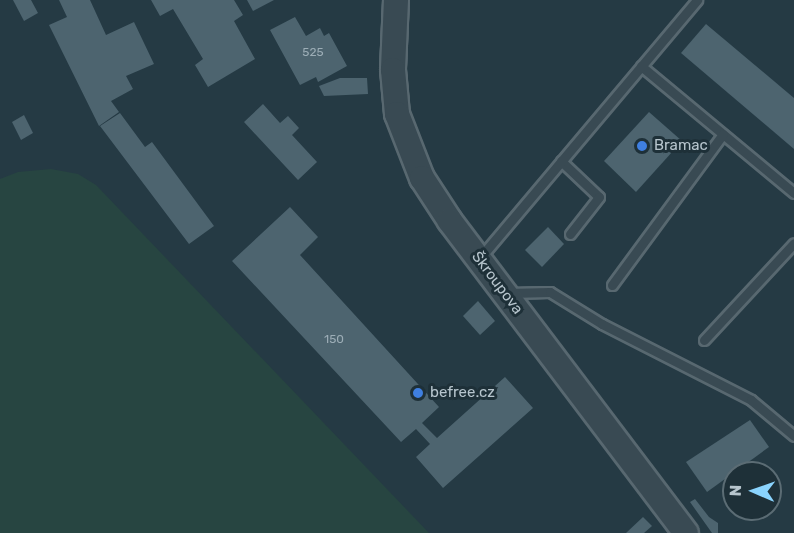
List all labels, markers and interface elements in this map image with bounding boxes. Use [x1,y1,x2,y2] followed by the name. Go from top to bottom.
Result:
[302,46,324,60] house number: 525
[654,137,708,155] place label: Bramac
[635,139,649,153] marker: Bramac
[468,248,526,318] street label: Škroupova
[324,333,344,347] house number: 150
[430,384,495,402] place label: befree.cz
[411,386,425,400] marker: befree.cz
[722,461,782,521] north arrow
[726,484,745,497] text: N

